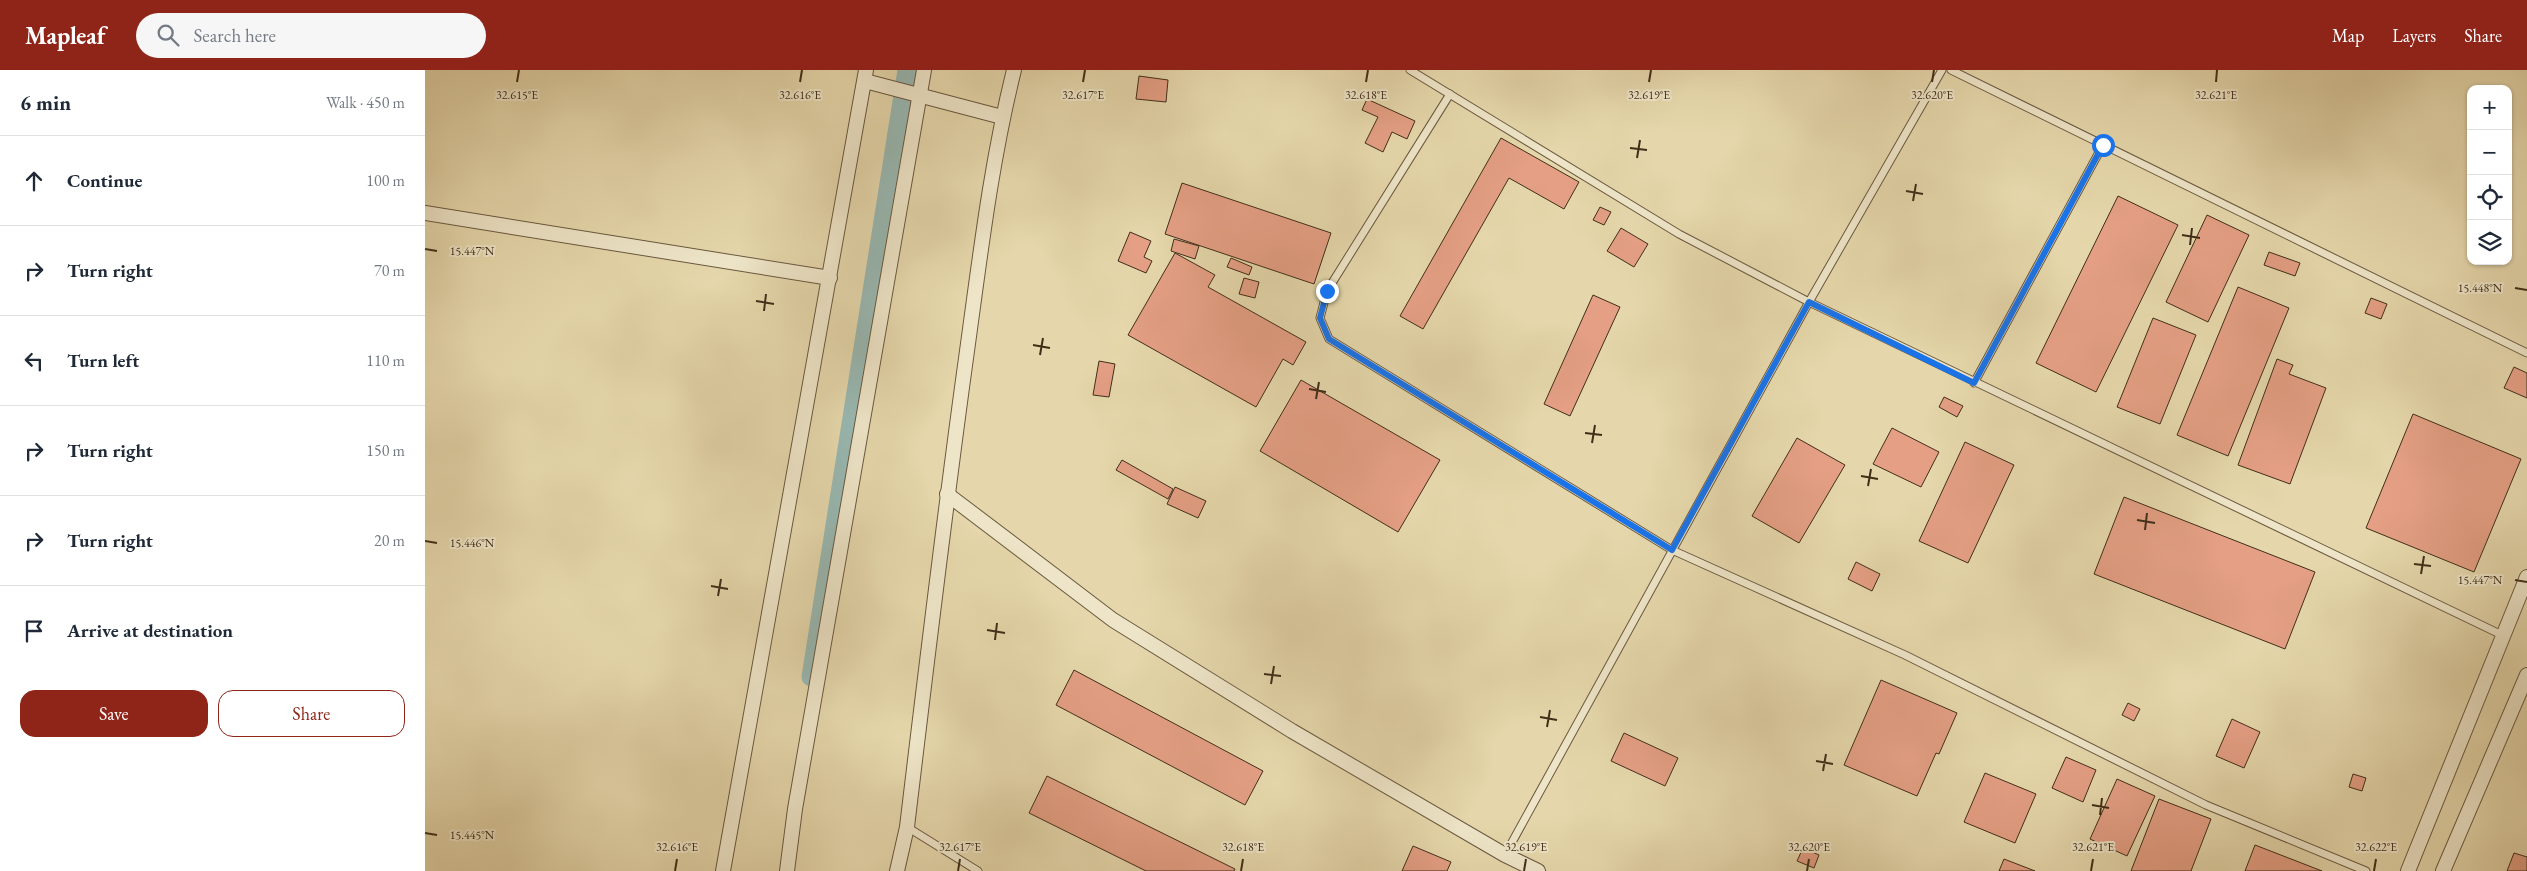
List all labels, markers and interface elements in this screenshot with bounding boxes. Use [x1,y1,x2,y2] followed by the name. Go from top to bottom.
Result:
[136,13,486,58] search box
[25,20,106,51] text: Mapleaf
[154,21,182,49] icon: search
[194,23,276,48] text: Search here
[2332,24,2364,47] text: Map
[2392,24,2436,47] text: Layers
[2464,24,2502,47] text: Share
[2467,85,2512,265] map controls
[2467,85,2512,130] button: +
[496,87,538,103] text: 32.615°E
[779,87,821,103] text: 32.616°E
[1062,87,1104,103] text: 32.617°E
[1345,87,1387,103] text: 32.618°E
[1628,87,1670,103] text: 32.619°E
[1911,87,1953,103] text: 32.620°E
[2195,87,2237,103] text: 32.621°E
[20,89,71,116] text: 6 min
[326,92,405,113] text: Walk · 450 m
[2467,130,2512,175] button: −
[2092,134,2115,157] route start
[20,167,48,195] icon: ahead
[67,168,142,193] text: Continue
[366,170,405,191] text: 100 m
[2467,175,2512,220] button: locate
[2467,220,2512,265] button: layers
[450,243,495,259] text: 15.447°N
[20,257,48,285] icon: right
[67,258,153,283] text: Turn right
[374,260,405,281] text: 70 m
[1316,280,1339,303] route end
[2458,280,2503,296] text: 15.448°N
[20,347,48,375] icon: left
[67,348,139,373] text: Turn left
[366,350,405,371] text: 110 m
[20,437,48,465] icon: right
[67,438,153,463] text: Turn right
[366,440,405,461] text: 150 m
[20,527,48,555] icon: right
[67,528,153,553] text: Turn right
[374,530,405,551] text: 20 m
[450,535,495,551] text: 15.446°N
[2458,572,2503,588] text: 15.447°N
[20,617,48,645] icon: arrive
[67,618,233,643] text: Arrive at destination
[20,690,208,737] button: Save
[218,690,405,737] button: Share
[450,827,495,843] text: 15.445°N
[656,839,698,855] text: 32.616°E
[939,839,981,855] text: 32.617°E
[1222,839,1264,855] text: 32.618°E
[1505,839,1547,855] text: 32.619°E
[1788,839,1830,855] text: 32.620°E
[2072,839,2114,855] text: 32.621°E
[2355,839,2397,855] text: 32.622°E

